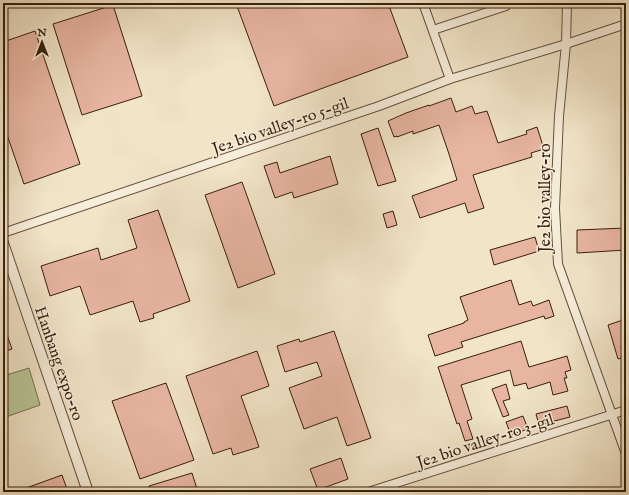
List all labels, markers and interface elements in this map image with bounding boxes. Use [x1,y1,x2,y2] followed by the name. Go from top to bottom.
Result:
[22,22,62,62] north arrow
[36,26,47,40] text: N
[208,94,352,160] street label: Je2 bio valley-ro 5-gil
[536,143,556,255] street label: Je2 bio valley-ro
[29,304,87,424] street label: Hanbang expo-ro
[412,410,557,474] street label: Je2 bio valley-ro 3-gil

